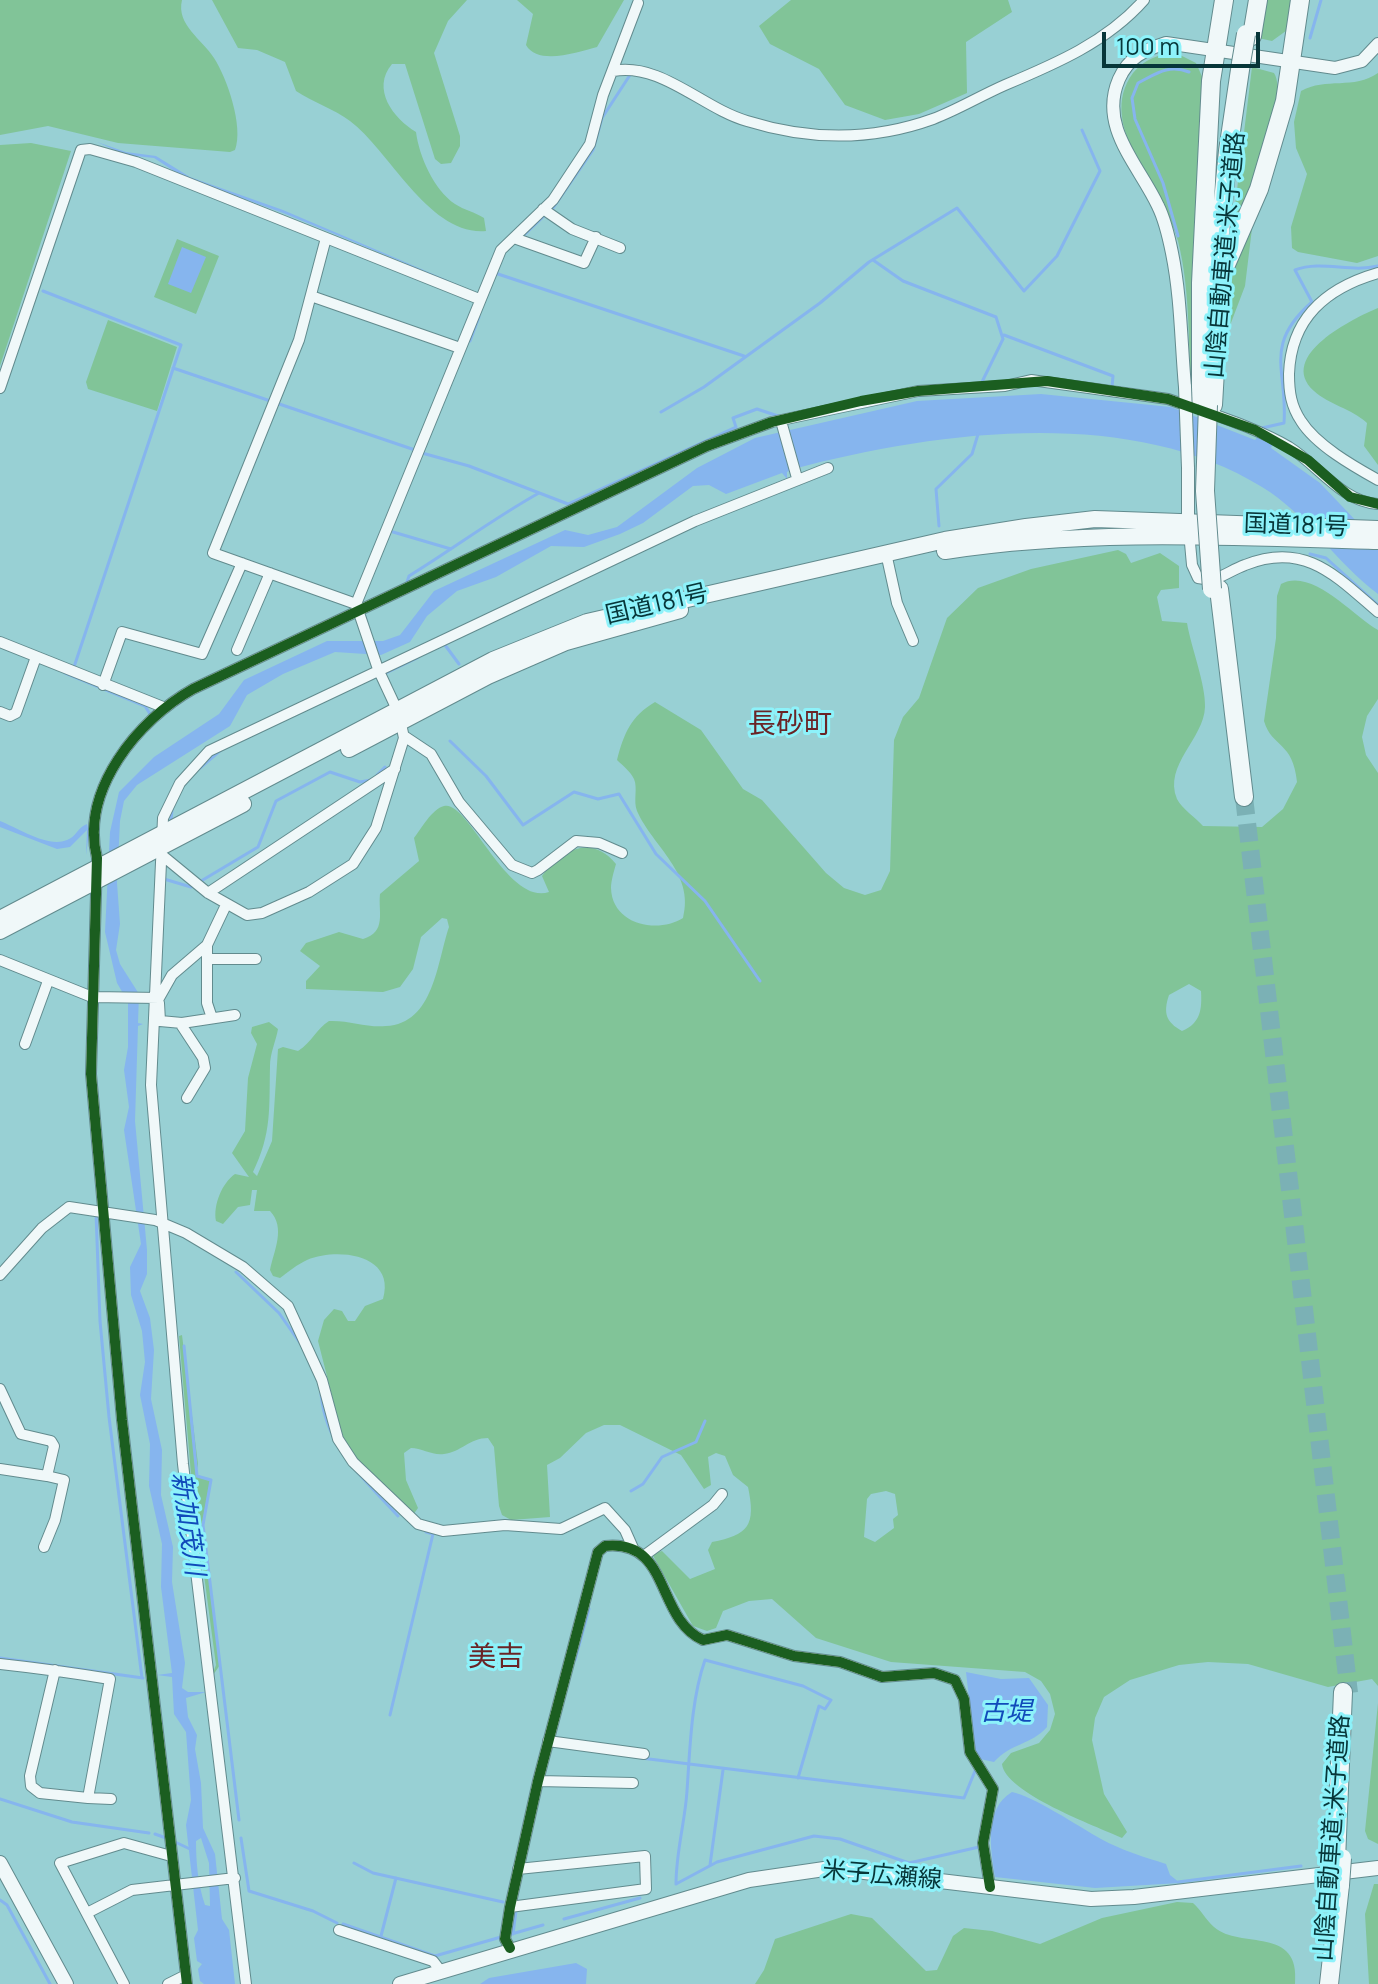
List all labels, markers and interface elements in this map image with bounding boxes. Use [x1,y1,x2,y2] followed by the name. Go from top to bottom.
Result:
[1106,16,1264,66] scale bar
[1116,29,1180,62] text: 100 m
[1201,131,1251,379] street label: 山陰自動車道;米子道路
[1243,510,1349,542] street label: 国道181号
[603,579,711,631] street label: 国道181号
[748,708,832,742] district label: 長砂町
[164,1470,210,1578] water label: 新加茂川
[468,1641,524,1675] district label: 美吉
[980,1697,1032,1729] water label: 古堤
[1310,1714,1356,1962] street label: 山陰自動車道;米子道路
[821,1856,943,1896] street label: 米子広瀬線

